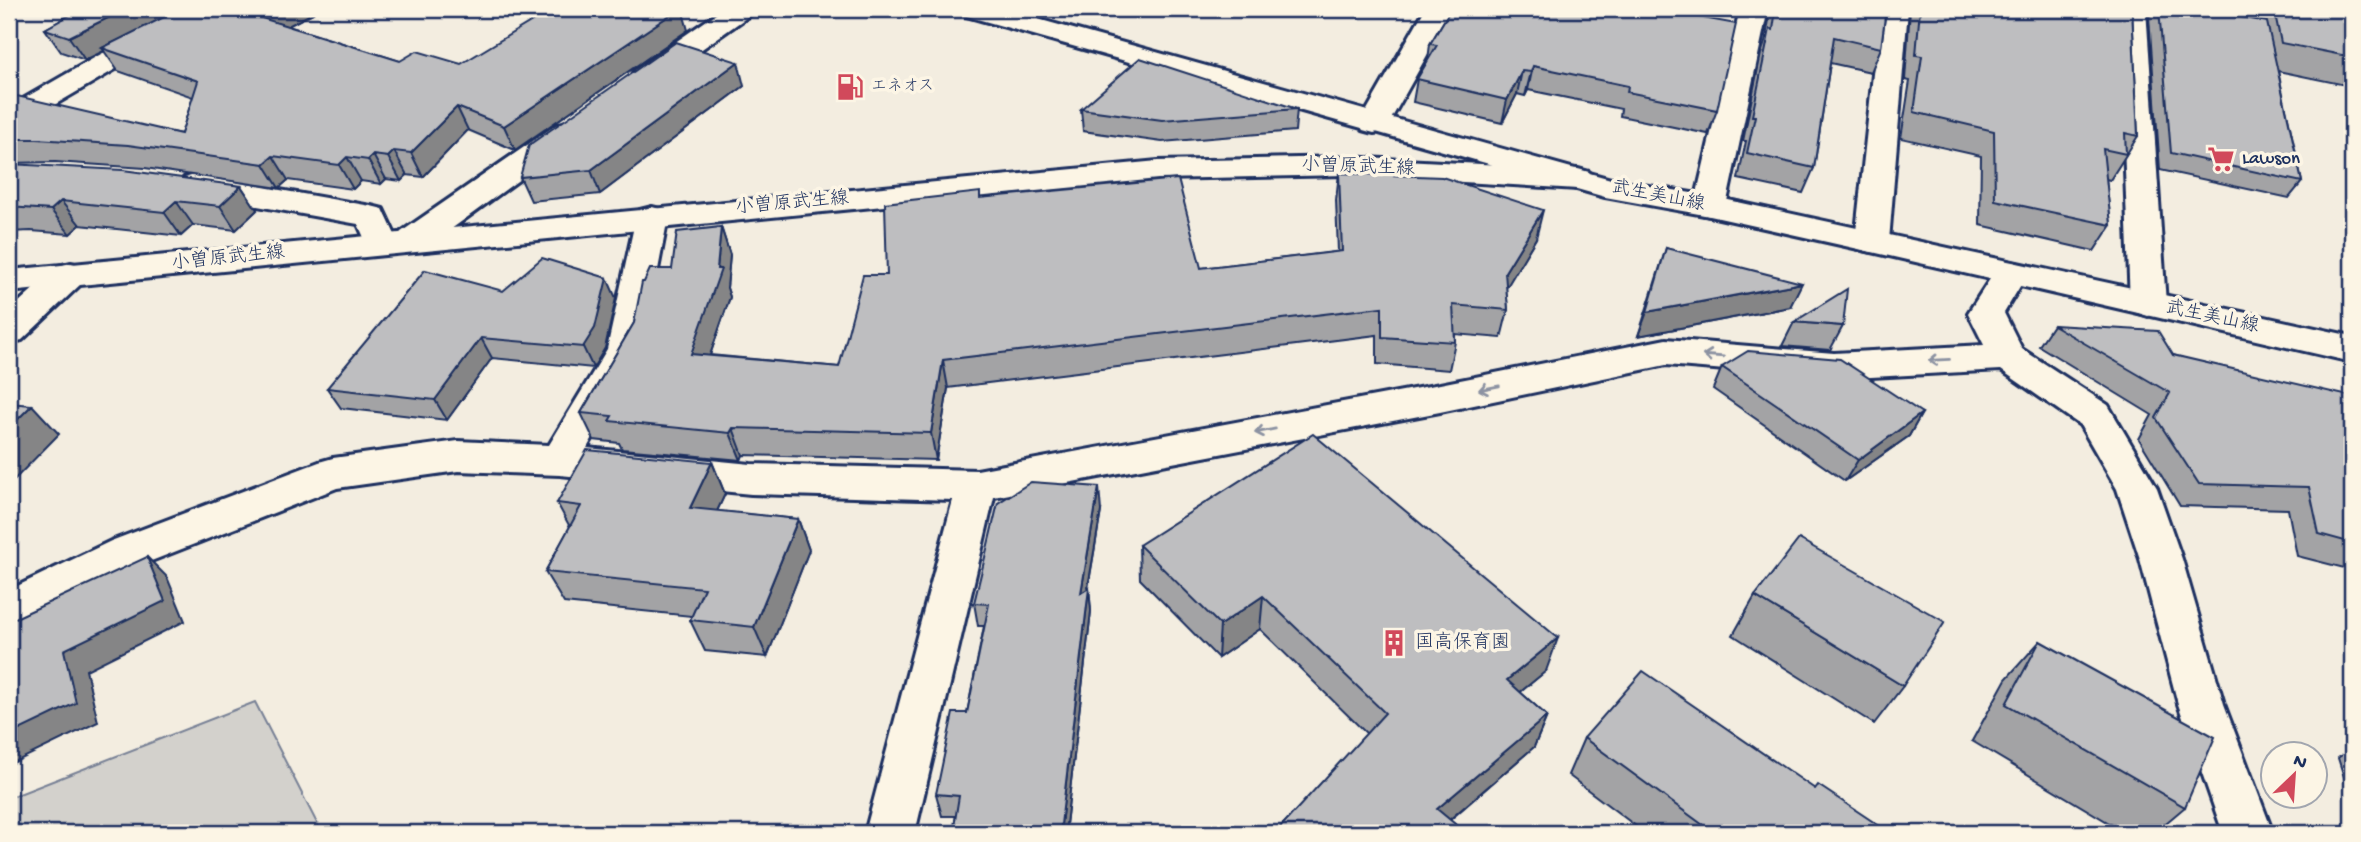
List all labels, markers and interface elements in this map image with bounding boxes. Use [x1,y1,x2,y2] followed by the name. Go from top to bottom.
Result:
[835,72,865,102] fuel station icon: エネオス
[871,78,934,97] place label: エネオス
[2206,144,2236,174] supermarket icon: Lawson
[2242,148,2300,171] place label: Lawson
[1301,154,1415,181] street label: 小曽原武生線
[1609,176,1707,217] street label: 武生美山線
[734,187,850,220] street label: 小曽原武生線
[170,241,286,276] street label: 小曽原武生線
[2163,296,2261,339] street label: 武生美山線
[1702,349,1724,362] one-way arrow
[1928,354,1951,367] one-way arrow
[1478,381,1501,395] one-way arrow
[1255,425,1277,439] one-way arrow
[1379,628,1409,658] building icon: 国高保育園
[1415,631,1510,655] place label: 国高保育園
[2260,740,2330,810] north arrow
[2289,750,2310,776] text: N

